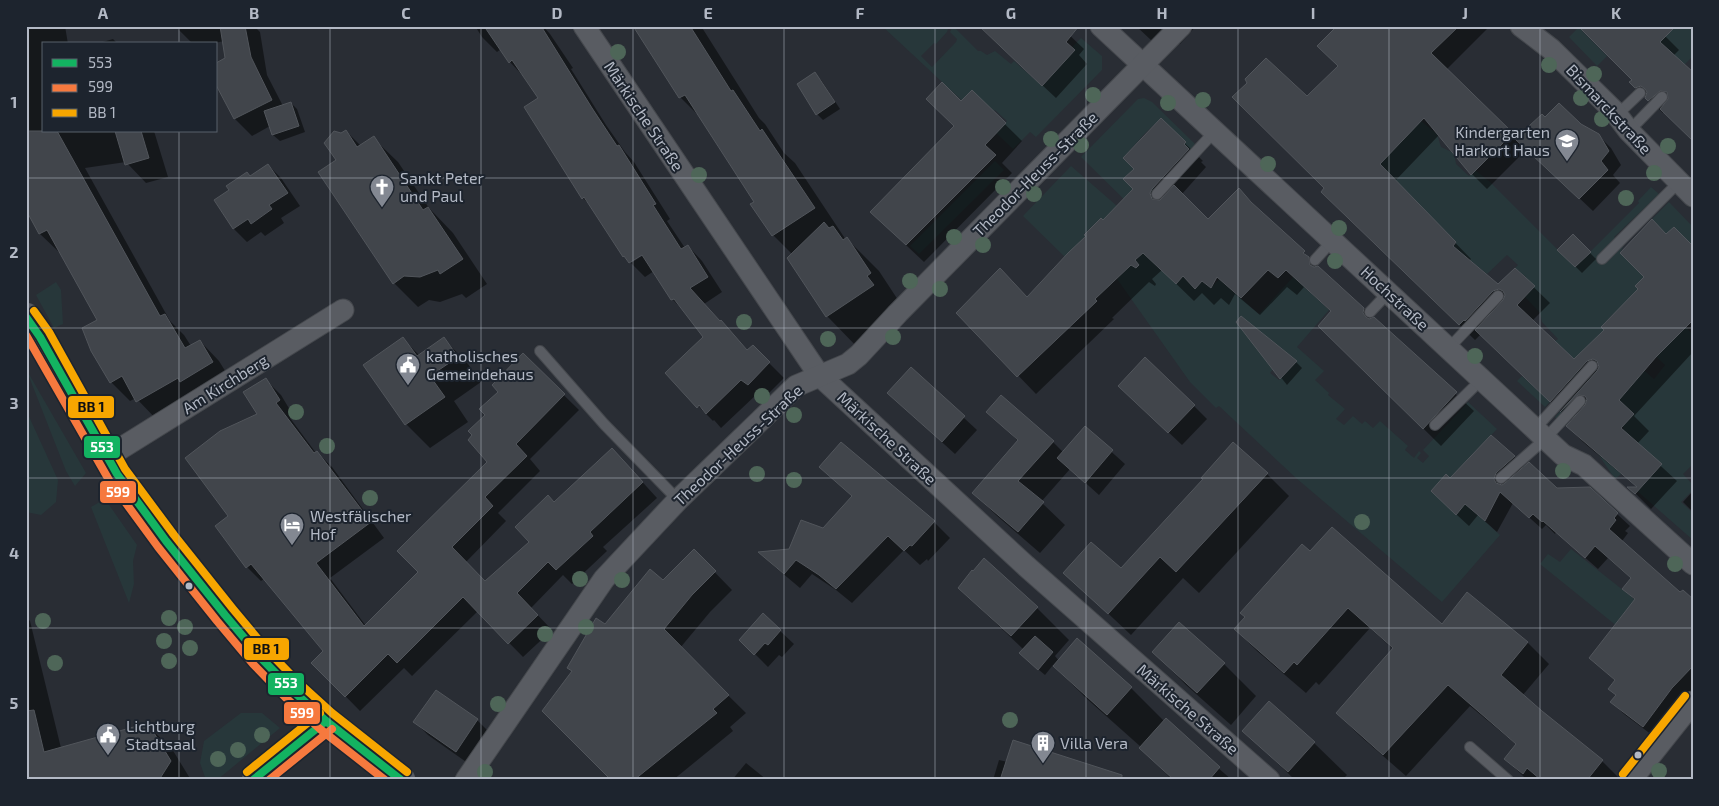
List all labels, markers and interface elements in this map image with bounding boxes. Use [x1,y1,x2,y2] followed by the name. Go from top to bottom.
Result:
[98,3,109,22] text: A
[249,3,259,22] text: B
[401,3,411,22] text: C
[552,3,563,22] text: D
[703,3,713,22] text: E
[856,3,865,22] text: F
[1006,3,1016,22] text: G
[1156,3,1168,22] text: H
[1311,3,1315,22] text: I
[1462,3,1468,22] text: J
[1611,3,1622,22] text: K
[42,42,218,132] legend
[88,53,112,71] text: 553
[601,57,688,174] street label: Märkische Straße
[1563,60,1656,157] street label: Bismarckstraße
[88,77,113,95] text: 599
[11,92,17,111] text: 1
[88,103,116,121] text: BB 1
[968,107,1101,240] street label: Theodor-Heuss-Straße
[1454,122,1550,159] place label: Kindergarten Harkort Haus
[1554,128,1580,162] school or university icon: Kindergarten Harkort Haus
[400,168,484,205] place label: Sankt Peter und Paul
[369,174,395,208] church icon: Sankt Peter und Paul
[9,242,19,261] text: 2
[1358,261,1433,334] street label: Hochstraße
[426,346,534,383] place label: katholisches Gemeindehaus
[178,350,271,417] street label: Am Kirchberg
[395,352,421,386] public building icon: katholisches Gemeindehaus
[670,380,806,509] street label: Theodor-Heuss-Straße
[834,387,941,488] street label: Märkische Straße
[9,393,19,412] text: 3
[67,395,115,419] line badge: BB 1
[78,398,105,415] text: BB 1
[83,435,121,459] line badge: 553
[90,438,114,455] text: 553
[99,480,137,504] line badge: 599
[106,483,130,500] text: 599
[310,506,412,543] place label: Westfälischer Hof
[279,512,305,546] hotel icon: Westfälischer Hof
[9,543,19,562] text: 4
[184,581,194,591] unlabelled marker
[243,637,290,661] line badge: BB 1
[253,640,280,657] text: BB 1
[1134,659,1243,758] street label: Märkische Straße
[267,672,305,696] line badge: 553
[274,674,298,691] text: 553
[10,693,19,712] text: 5
[283,701,321,725] line badge: 599
[290,704,314,721] text: 599
[126,716,196,753] place label: Lichtburg Stadtsaal
[95,722,121,756] public building icon: Lichtburg Stadtsaal
[1030,730,1056,764] building icon: Villa Vera
[1060,733,1128,752] place label: Villa Vera
[1633,750,1643,760] unlabelled marker

